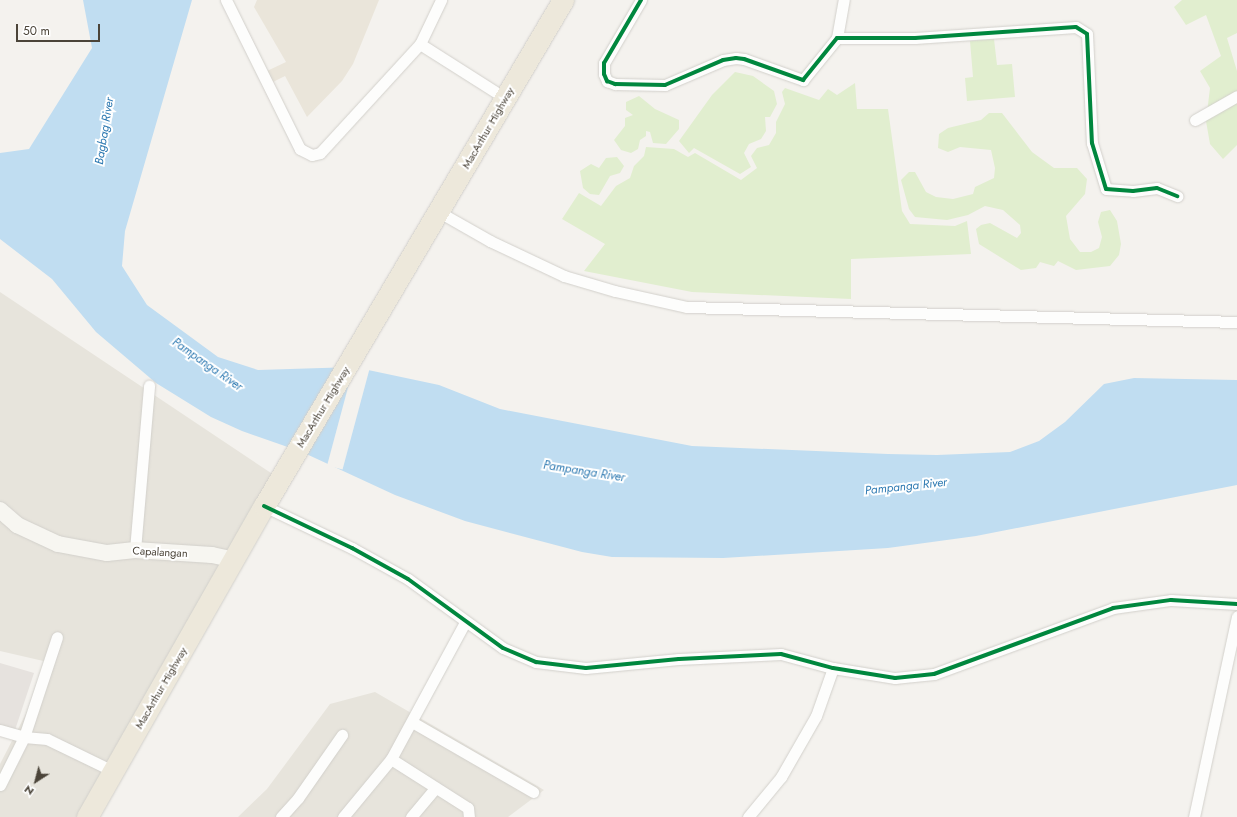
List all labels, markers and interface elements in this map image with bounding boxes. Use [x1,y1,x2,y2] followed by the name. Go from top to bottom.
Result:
[18,16,102,42] scale bar
[23,22,50,40] text: 50 m
[459,85,517,171] street label: MacArthur Highway
[93,96,117,166] water label: Bagbag River
[169,335,245,395] water label: Pampanga River
[294,364,352,450] street label: MacArthur Highway
[542,458,626,486] water label: Pampanga River
[864,476,948,498] water label: Pampanga River
[132,544,188,560] street label: Capalangan
[132,645,190,731] street label: MacArthur Highway
[16,761,56,801] north arrow
[21,782,37,800] text: N

